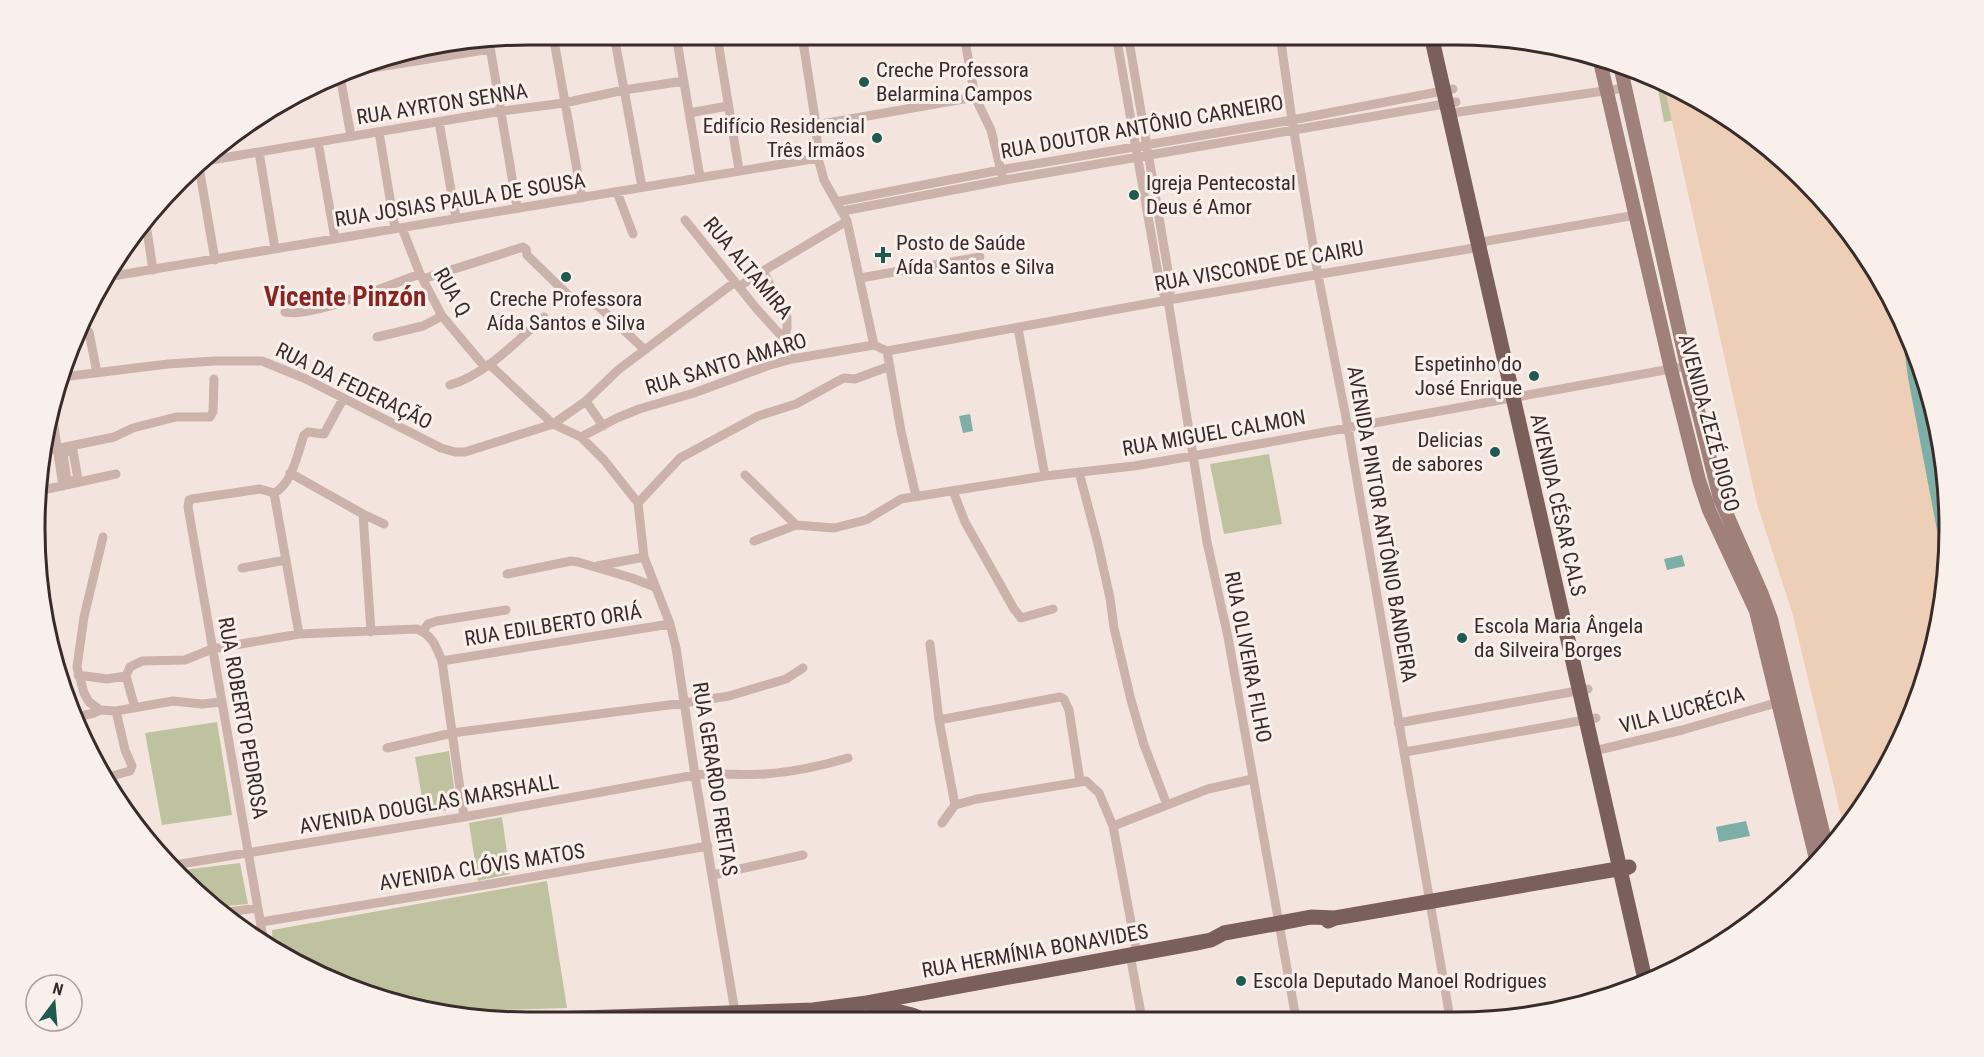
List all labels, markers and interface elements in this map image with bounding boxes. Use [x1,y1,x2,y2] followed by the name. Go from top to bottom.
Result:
[876,58,1033,106] place label: Creche Professora Belarmina Campos
[857,75,871,89] marker: Creche Professora Belarmina Campos
[355,79,529,129] street label: RUA AYRTON SENNA
[999,90,1285,164] street label: RUA DOUTOR ANTÔNIO CARNEIRO
[703,114,865,162] place label: Edifício Residencial Três Irmãos
[870,131,884,145] marker: Edifício Residencial Três Irmãos
[333,168,587,232] street label: RUA JOSIAS PAULA DE SOUSA
[1146,171,1296,219] place label: Igreja Pentecostal Deus é Amor
[1127,188,1141,202] marker: Igreja Pentecostal Deus é Amor
[698,212,798,324] street label: RUA ALTAMIRA
[896,231,1055,279] place label: Posto de Saúde Aída Santos e Silva
[1153,236,1365,296] street label: RUA VISCONDE DE CAIRU
[874,246,892,264] marker: Posto de Saúde Aída Santos e Silva
[429,263,475,321] street label: RUA Q
[559,270,573,284] marker: Creche Professora Aída Santos e Silva
[264,281,426,313] district label: Vicente Pinzón
[487,287,645,335] place label: Creche Professora Aída Santos e Silva
[642,328,810,400] street label: RUA SANTO AMARO
[1674,332,1744,514] street label: AVENIDA ZEZÉ DIOGO
[272,338,436,434] street label: RUA DA FEDERAÇÃO
[1414,352,1522,400] place label: Espetinho do José Enrique
[1342,364,1422,684] street label: AVENIDA PINTOR ANTÔNIO BANDEIRA
[1527,369,1541,383] marker: Espetinho do José Enrique
[1120,405,1308,461] street label: RUA MIGUEL CALMON
[1525,411,1591,599] street label: AVENIDA CÉSAR CALS
[1392,428,1483,476] place label: Delicias de sabores
[1488,445,1502,459] marker: Delicias de sabores
[1220,569,1276,745] street label: RUA OLIVEIRA FILHO
[463,599,643,651] street label: RUA EDILBERTO ORIÁ
[1474,614,1643,662] place label: Escola Maria Ângela da Silveira Borges
[213,615,273,821] street label: RUA ROBERTO PEDROSA
[1455,631,1469,645] marker: Escola Maria Ângela da Silveira Borges
[688,680,742,878] street label: RUA GERARDO FREITAS
[1617,682,1747,738] street label: VILA LUCRÉCIA
[298,769,560,839] street label: AVENIDA DOUGLAS MARSHALL
[378,839,587,895] street label: AVENIDA CLÓVIS MATOS
[920,919,1150,983] street label: RUA HERMÍNIA BONAVIDES
[1253,969,1547,993] place label: Escola Deputado Manoel Rodrigues
[24,973,84,1033] north arrow
[1234,974,1248,988] marker: Escola Deputado Manoel Rodrigues
[51,979,65,1000] text: N

